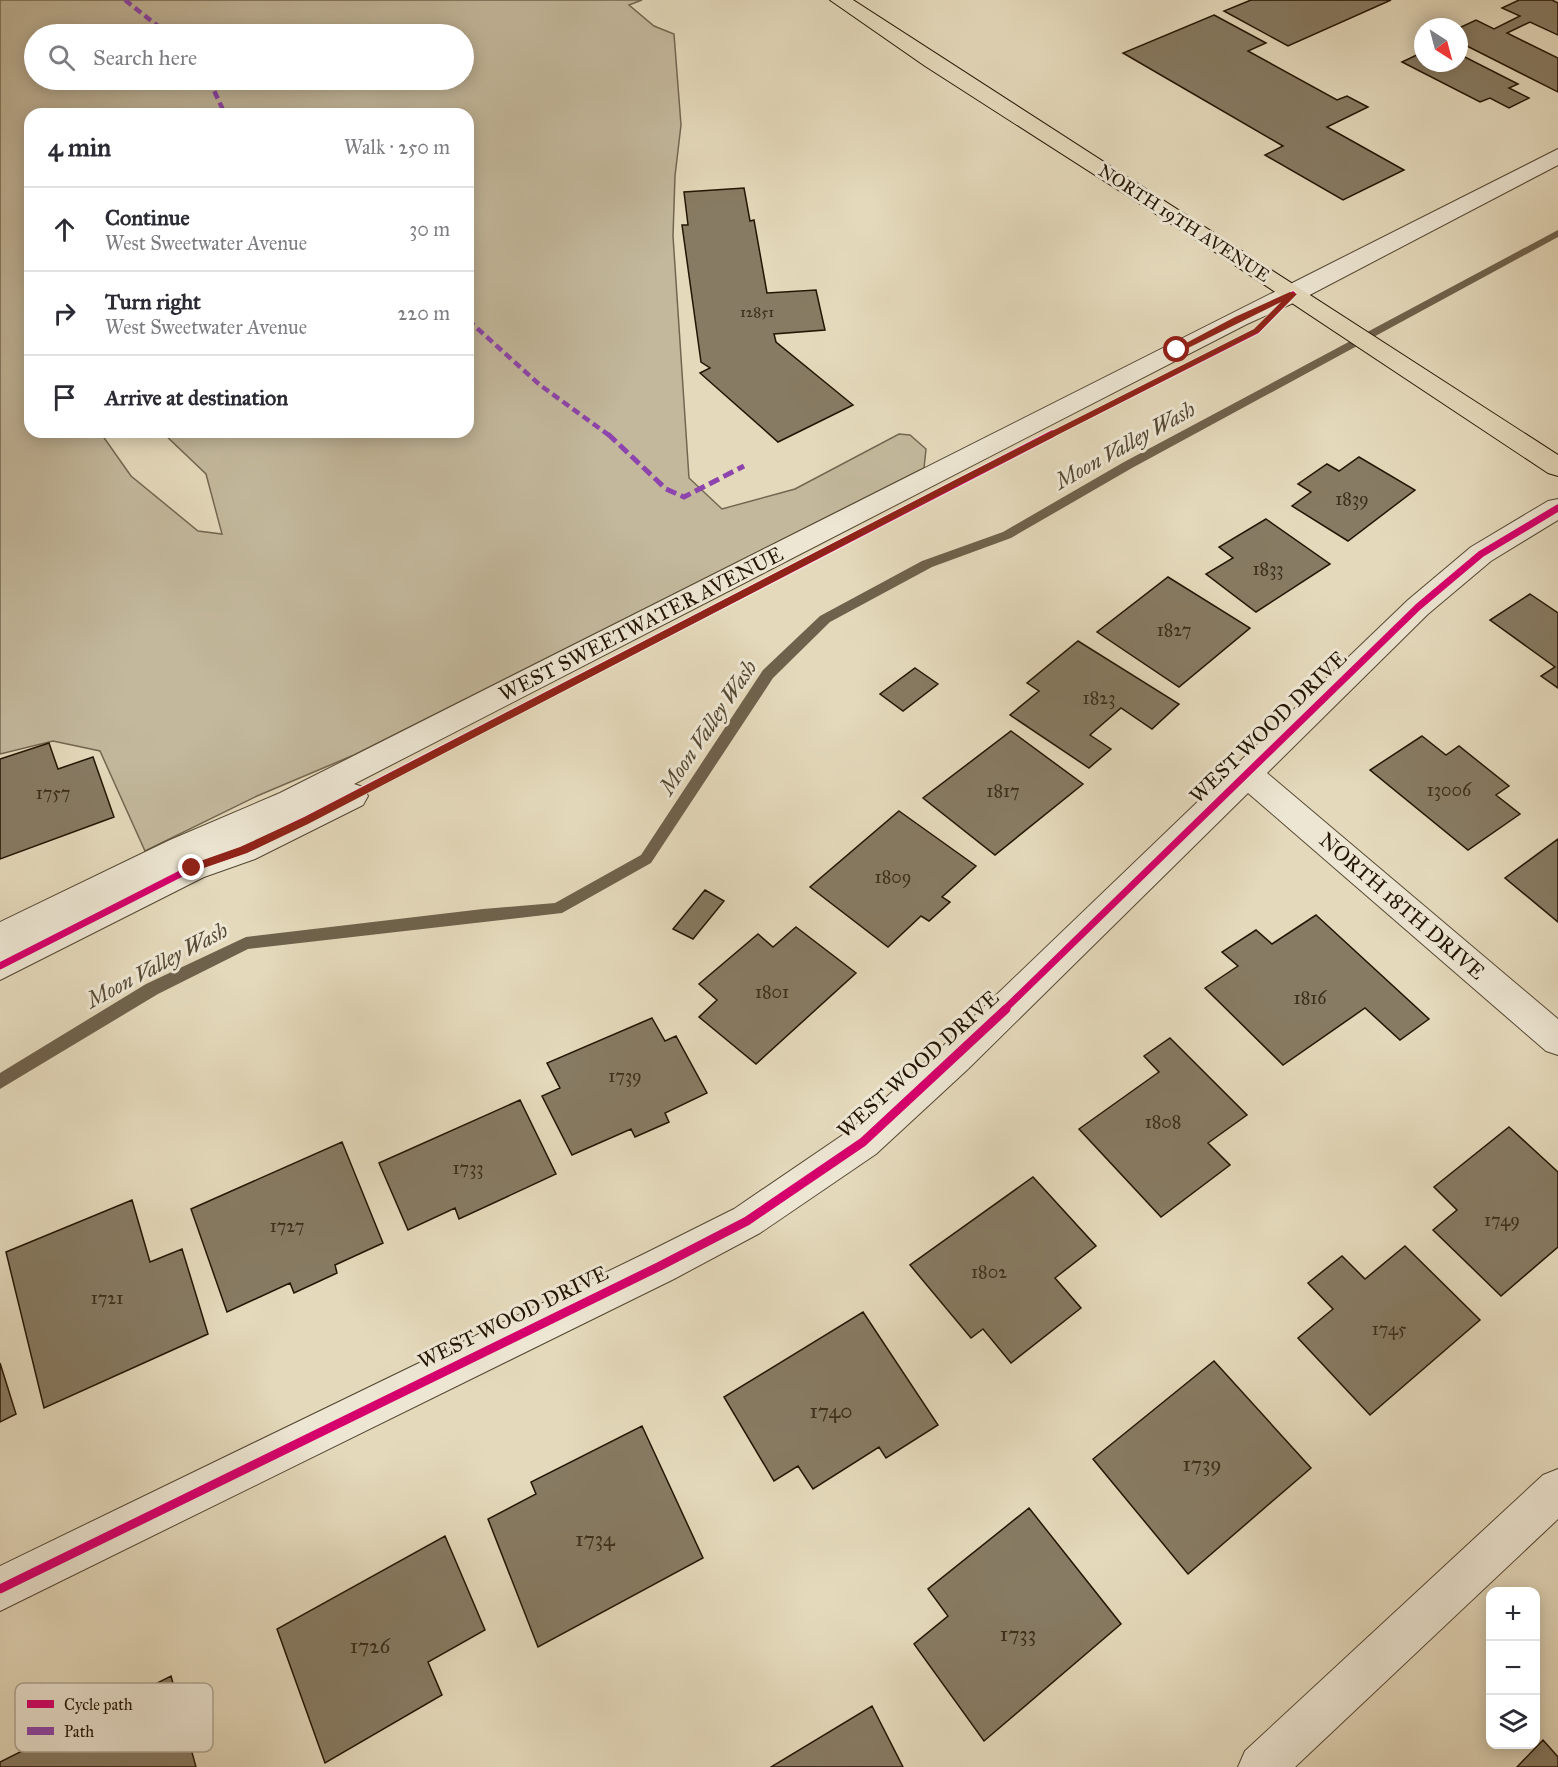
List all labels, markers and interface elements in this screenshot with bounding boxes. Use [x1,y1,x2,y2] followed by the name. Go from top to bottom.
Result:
[1414,18,1468,72] north arrow
[24,24,474,90] search box
[45,41,78,74] icon: search
[93,44,197,71] text: Search here
[48,131,111,163] text: 4 min
[344,135,450,159] text: Walk · 250 m
[1094,159,1274,287] street label: NORTH 19TH AVENUE
[105,204,190,231] text: Continue
[48,213,81,246] icon: ahead
[409,217,450,241] text: 30 m
[105,231,307,255] text: West Sweetwater Avenue
[105,288,201,315] text: Turn right
[48,297,81,330] icon: right
[398,301,450,325] text: 220 m
[740,303,774,321] house number: 12851
[105,315,307,339] text: West Sweetwater Avenue
[1163,336,1189,362] route start
[48,381,81,414] icon: arrive
[105,384,288,411] text: Arrive at destination
[1048,395,1200,496] water label: Moon Valley Wash
[1335,488,1369,510] house number: 1839
[495,541,787,707] street label: WEST SWEETWATER AVENUE
[1252,558,1284,580] house number: 1833
[1157,619,1191,641] house number: 1827
[1184,645,1352,809] street label: WEST WOOD DRIVE
[652,655,763,801] water label: Moon Valley Wash
[1083,687,1115,709] house number: 1823
[1427,779,1472,801] house number: 13006
[986,780,1020,802] house number: 1817
[36,782,70,804] house number: 1757
[1314,827,1490,985] street label: NORTH 18TH DRIVE
[178,854,204,880] route end
[875,866,911,888] house number: 1809
[80,916,232,1014] water label: Moon Valley Wash
[755,981,789,1003] house number: 1801
[832,985,1004,1143] street label: WEST WOOD DRIVE
[1294,987,1327,1009] house number: 1816
[608,1065,642,1087] house number: 1739
[1145,1111,1181,1133] house number: 1808
[452,1157,484,1179] house number: 1733
[1484,1209,1520,1231] house number: 1749
[270,1215,304,1237] house number: 1727
[414,1260,612,1374] street label: WEST WOOD DRIVE
[971,1261,1007,1283] house number: 1802
[91,1287,123,1309] house number: 1721
[1372,1318,1407,1340] house number: 1745
[810,1398,852,1424] house number: 1740
[1182,1451,1222,1477] house number: 1739
[575,1526,616,1552] house number: 1734
[1486,1587,1540,1749] map controls
[1486,1587,1540,1641] button: +
[1000,1621,1036,1647] house number: 1733
[350,1633,392,1659] house number: 1726
[1486,1641,1540,1695] button: −
[15,1683,213,1752] legend
[64,1695,133,1714] text: Cycle path
[1486,1695,1540,1749] button: layers
[64,1722,94,1741] text: Path

